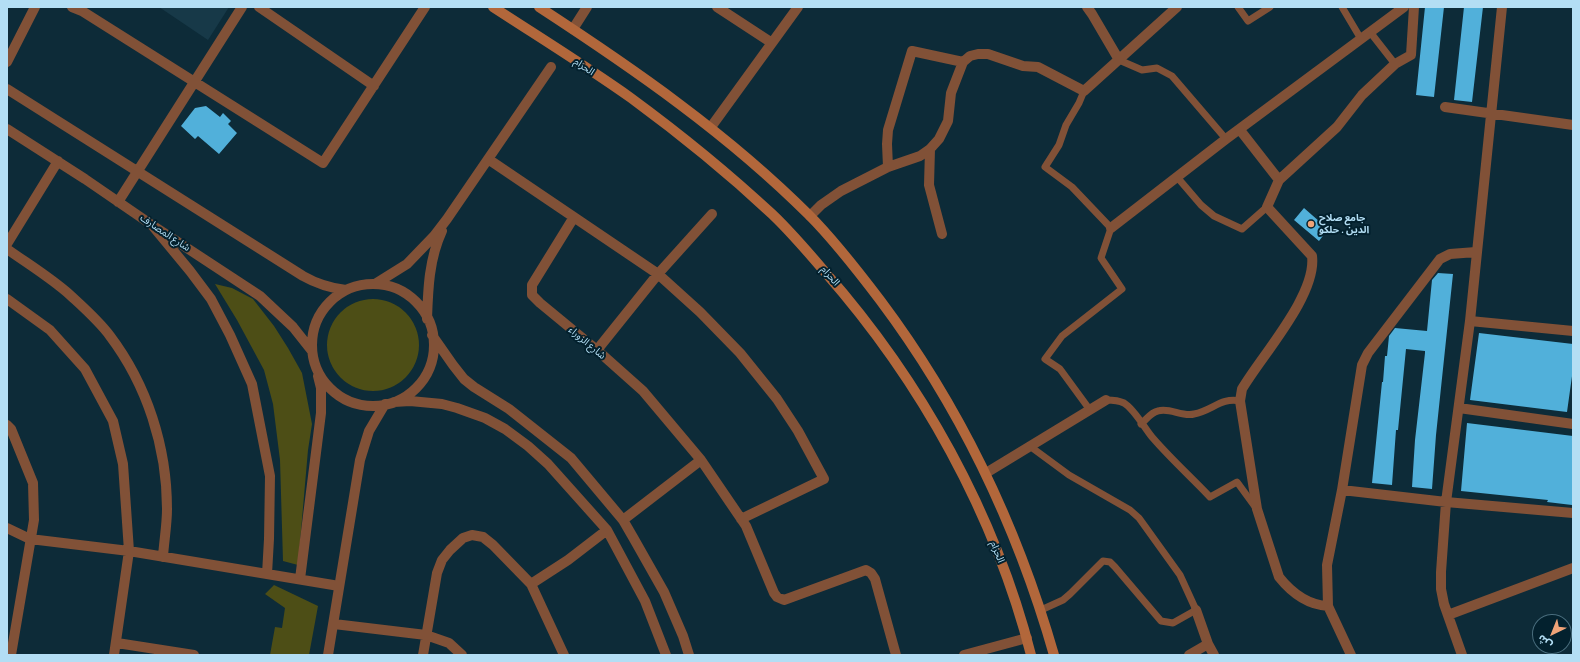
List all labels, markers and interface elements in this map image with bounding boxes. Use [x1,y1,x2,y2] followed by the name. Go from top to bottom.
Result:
[571,56,597,78] street label: الحزام
[138,212,192,254] street label: شارع المصارف
[1319,212,1369,236] place label: جامع صلاح الدين . حلكو
[1306,219,1316,229] marker: جامع صلاح الدين . حلكو
[818,264,842,288] street label: الحزام
[566,324,608,362] street label: شارع الزوراء
[987,539,1007,565] street label: الحزام
[1532,614,1572,654] north arrow
[1534,632,1555,653] text: ش

